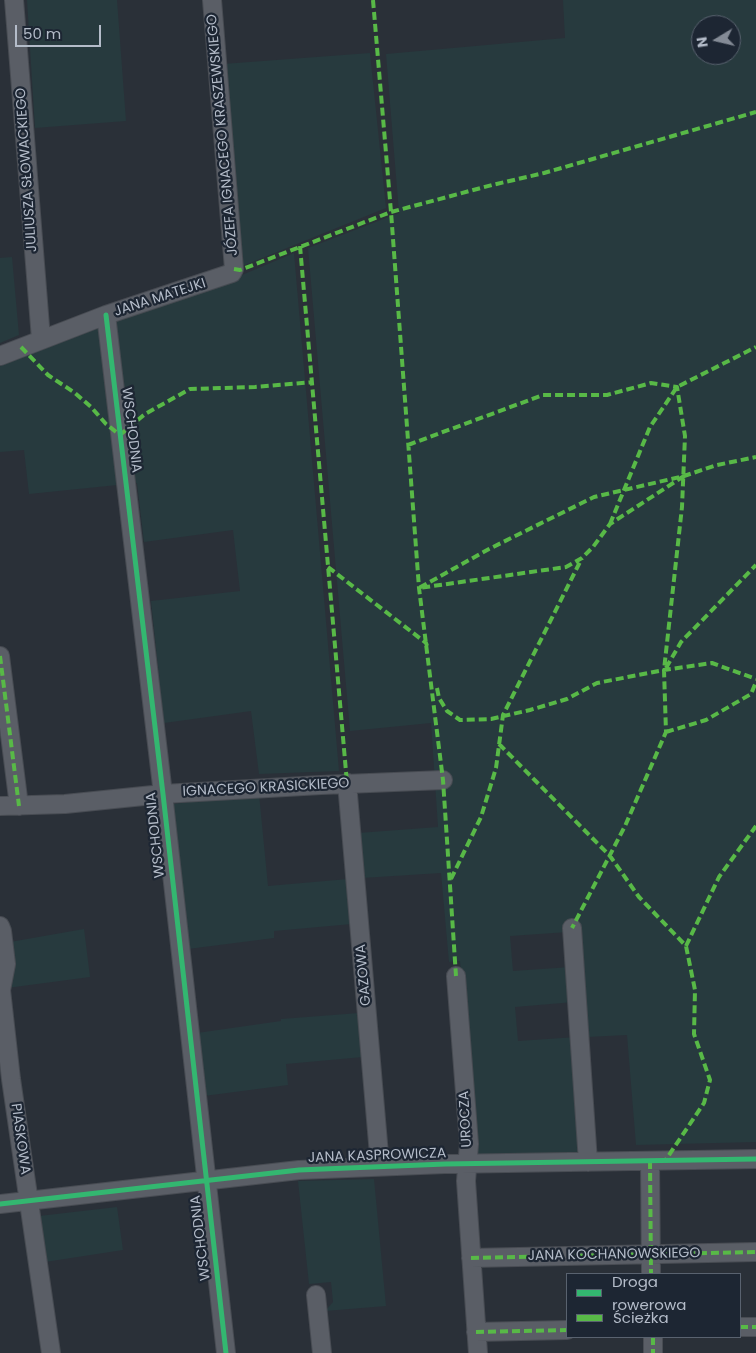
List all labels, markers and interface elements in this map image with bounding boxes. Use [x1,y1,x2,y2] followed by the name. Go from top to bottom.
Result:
[204,13,242,257] street label: JÓZEFA IGNACEGO KRASZEWSKIEGO
[18,15,104,47] scale bar
[691,15,741,65] north arrow
[23,23,61,44] text: 50 m
[691,35,713,49] text: N
[13,87,41,253] street label: JULIUSZA SŁOWACKIEGO
[112,275,208,321] street label: JANA MATEJKI
[117,386,145,474] street label: WSCHODNIA
[182,775,350,801] street label: IGNACEGO KRASICKIEGO
[143,791,169,879] street label: WSCHODNIA
[353,943,375,1007] street label: GAZOWA
[456,1090,476,1148] street label: UROCZA
[7,1102,33,1176] street label: PIASKOWA
[308,1145,446,1167] street label: JANA KASPROWICZA
[187,1194,215,1282] street label: WSCHODNIA
[527,1245,701,1265] street label: JANA KOCHANOWSKIEGO
[612,1271,686,1315] text: Droga rowerowa
[566,1273,741,1338] legend
[613,1307,669,1328] text: Ścieżka

